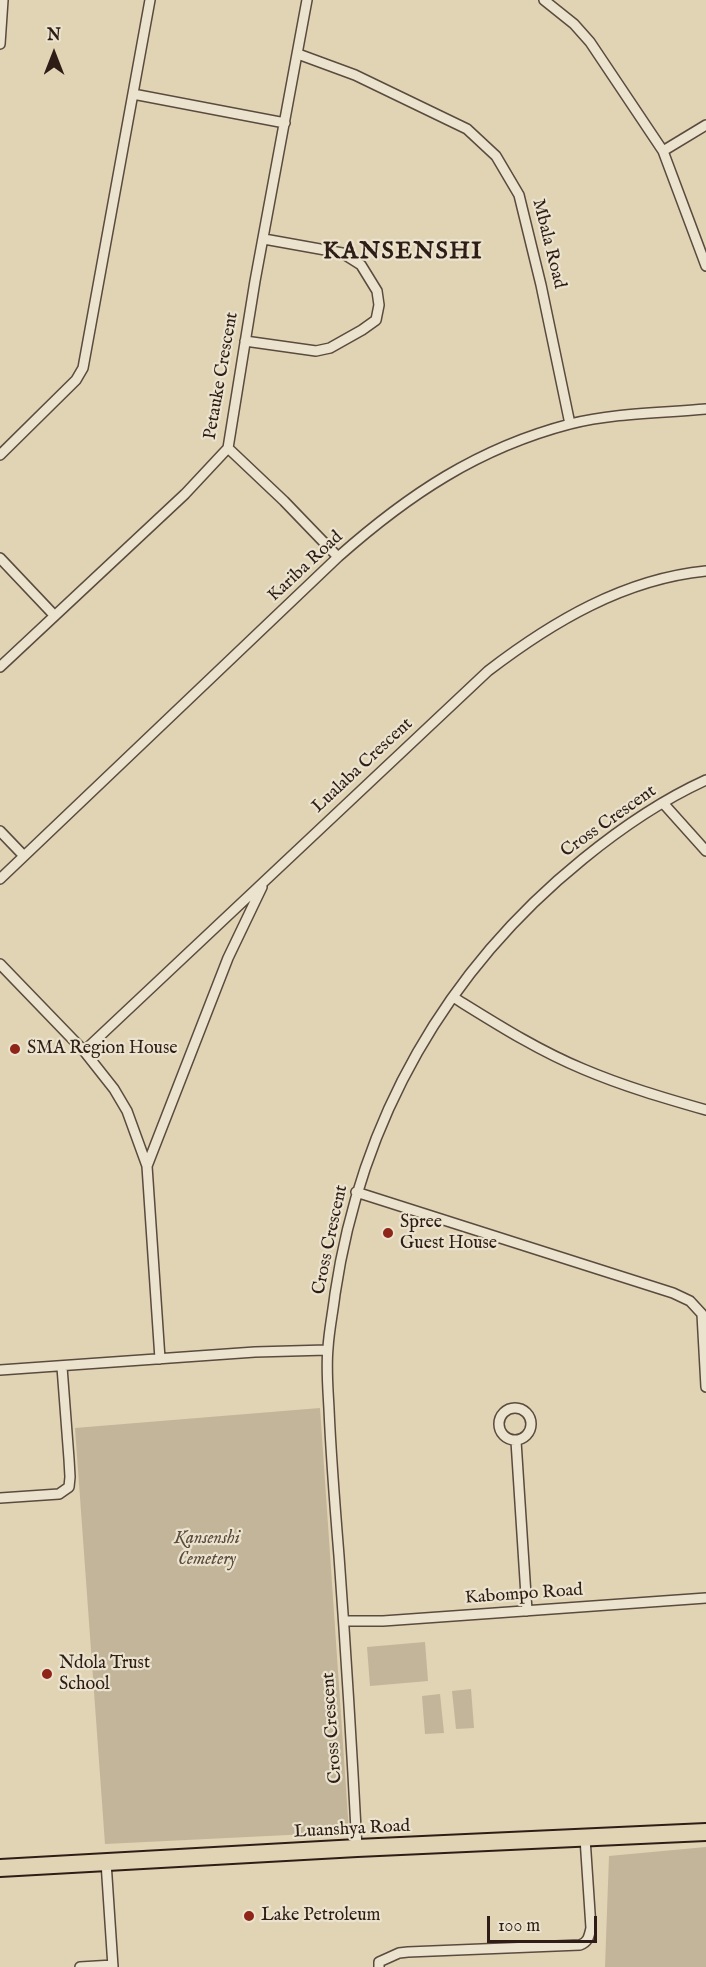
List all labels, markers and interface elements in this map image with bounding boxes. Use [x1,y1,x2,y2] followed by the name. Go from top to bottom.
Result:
[24,24,84,84] north arrow
[47,26,61,46] text: N
[526,197,570,291] street label: Mbala Road
[323,239,483,267] district label: KANSENSHI
[200,311,244,441] street label: Petauke Crescent
[264,527,348,607] street label: Kariba Road
[308,714,418,818] street label: Lualaba Crescent
[557,781,661,863] street label: Cross Crescent
[27,1038,177,1060] place label: SMA Region House
[8,1042,22,1056] marker: SMA Region House
[309,1183,353,1297] street label: Cross Crescent
[400,1212,497,1254] place label: Spree Guest House
[381,1226,395,1240] marker: Spree Guest House
[174,1528,240,1570] park label: Kansenshi Cemetery
[464,1580,584,1610] street label: Kabompo Road
[59,1653,150,1696] place label: Ndola Trust School
[40,1667,54,1681] marker: Ndola Trust School
[318,1672,348,1784] street label: Cross Crescent
[293,1816,411,1844] street label: Luanshya Road
[490,1904,600,1942] scale bar
[261,1905,380,1927] place label: Lake Petroleum
[242,1909,256,1923] marker: Lake Petroleum
[498,1915,540,1938] text: 100 m

